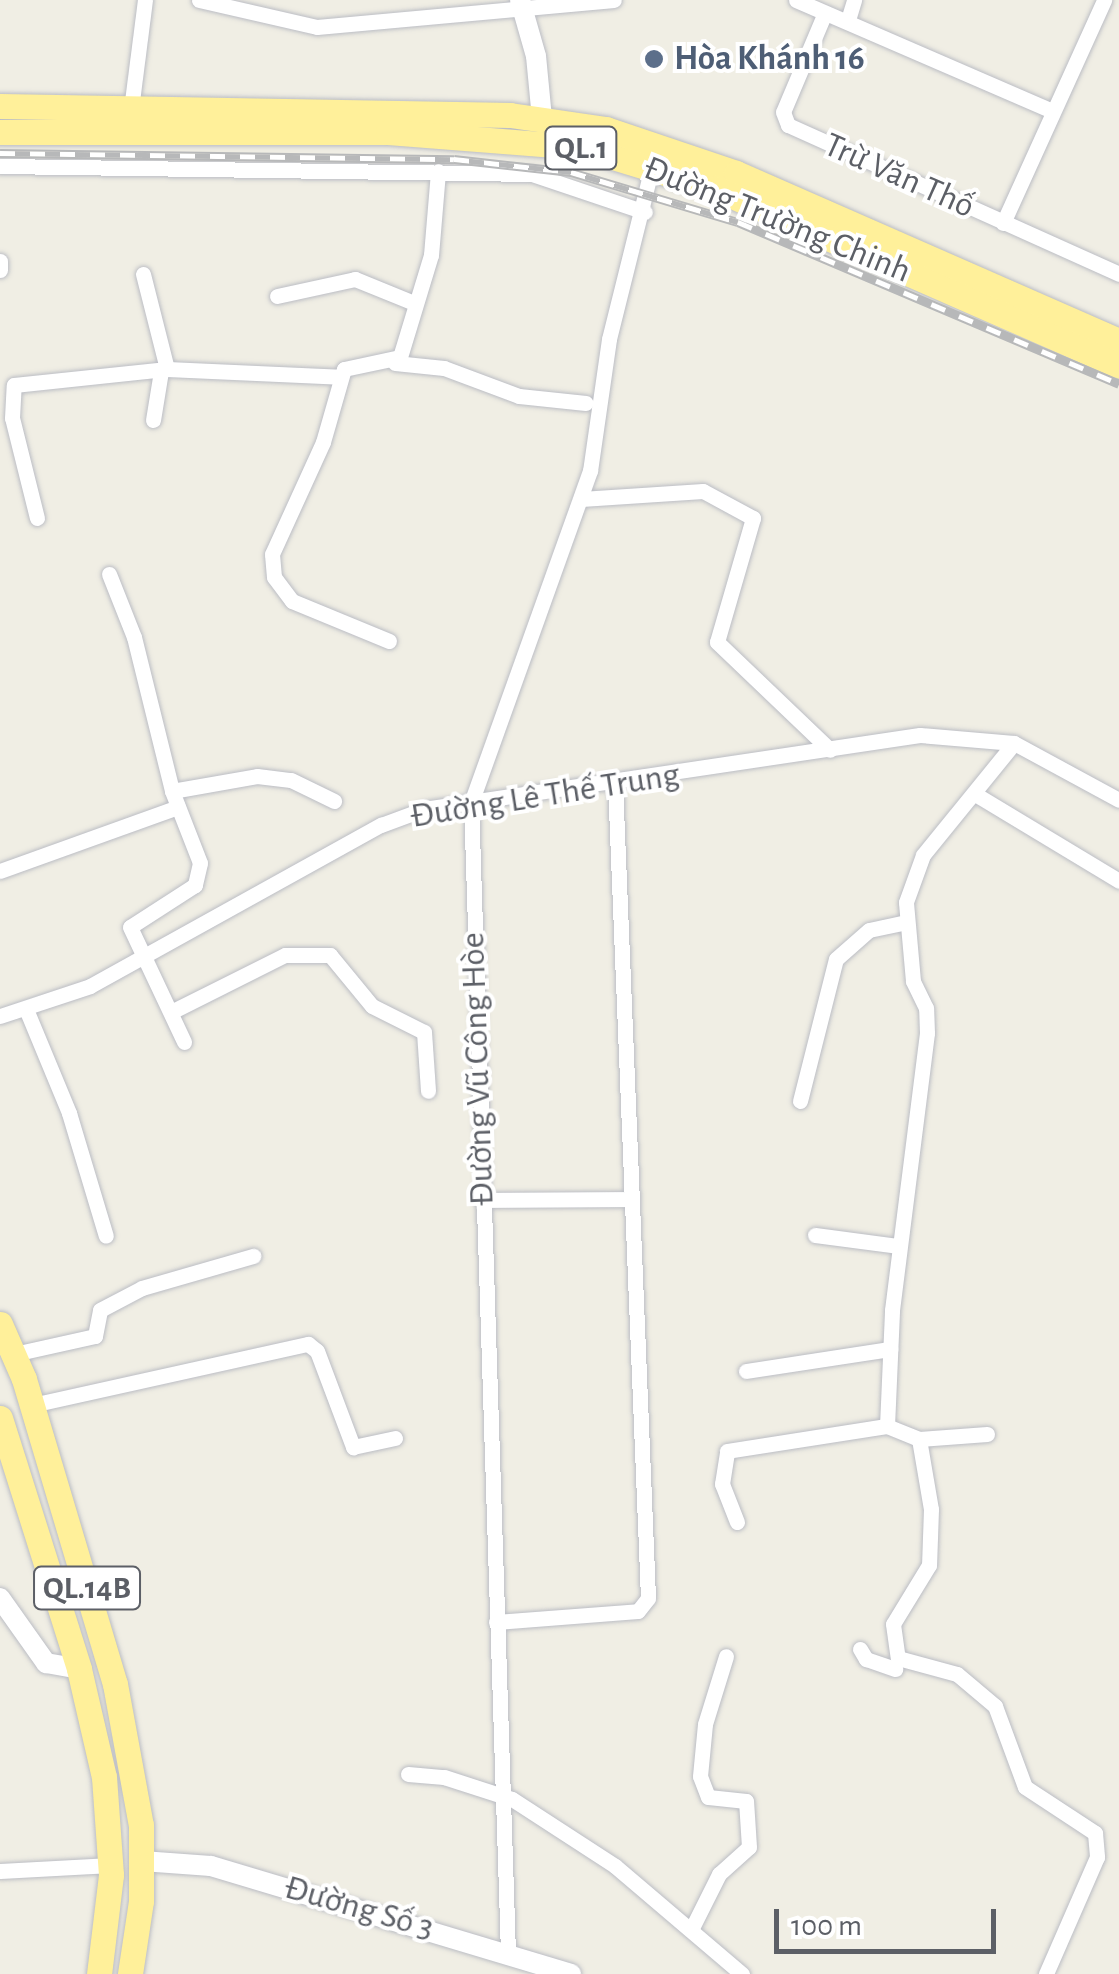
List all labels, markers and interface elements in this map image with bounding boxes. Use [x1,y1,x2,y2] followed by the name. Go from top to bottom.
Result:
[674,38,865,80] place label: Hòa Khánh 16
[643,48,665,70] marker: Hòa Khánh 16
[544,121,618,175] road number: QL.1
[817,124,981,228] street label: Trừ Văn Thố
[637,147,917,293] street label: Đường Trường Chinh
[407,754,683,838] street label: Đường Lê Thế Trung
[452,932,504,1206] street label: Đường Vũ Công Hòe
[32,1561,142,1615] road number: QL.14B
[279,1867,439,1949] street label: Đường Số 3
[779,1889,1002,1951] scale bar
[791,1911,862,1941] text: 100 m

